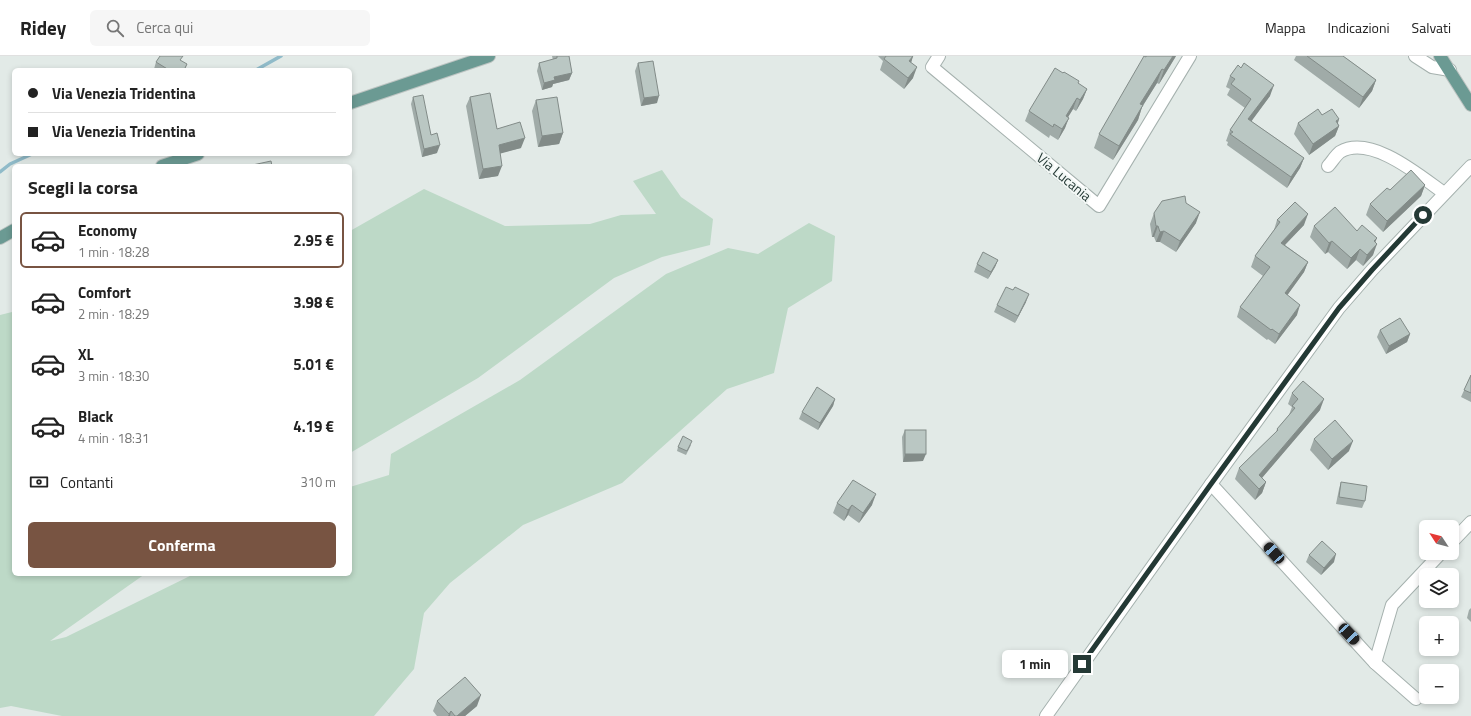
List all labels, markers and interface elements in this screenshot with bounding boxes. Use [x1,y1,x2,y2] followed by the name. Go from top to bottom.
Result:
[90,10,370,46] search box
[20,13,66,42] text: Ridey
[136,16,193,39] text: Cerca qui
[104,17,126,39] icon: search
[1265,17,1306,38] text: Mappa
[1328,17,1390,38] text: Indicazioni
[1412,17,1451,38] text: Salvati
[52,82,196,105] text: Via Venezia Tridentina
[52,120,196,143] text: Via Venezia Tridentina
[1032,147,1096,206] street label: Via Lucania
[28,174,138,201] text: Scegli la corsa
[1414,206,1432,224] route start
[78,219,137,242] text: Economy
[30,222,66,258] icon: car
[293,229,334,252] text: 2.95 €
[78,242,149,262] text: 1 min · 18:28
[78,281,131,304] text: Comfort
[30,284,66,320] icon: car
[293,291,334,314] text: 3.98 €
[78,304,149,324] text: 2 min · 18:29
[78,343,94,366] text: XL
[30,346,66,382] icon: car
[293,353,334,376] text: 5.01 €
[78,366,149,386] text: 3 min · 18:30
[78,405,113,428] text: Black
[30,408,66,444] icon: car
[293,415,334,438] text: 4.19 €
[78,428,149,448] text: 4 min · 18:31
[28,471,50,493] icon: cash
[60,471,113,494] text: Contanti
[300,472,336,492] text: 310 m
[1419,520,1459,560] north arrow
[1419,520,1459,704] map controls
[28,522,336,568] button: Conferma
[1262,540,1286,566] car
[1419,568,1459,608] button: layers
[1419,616,1459,656] button: +
[1336,621,1362,647] car
[1002,650,1068,678] callout: 1 min
[1019,654,1051,674] text: 1 min
[1073,655,1091,673] route end
[1419,664,1459,704] button: −

